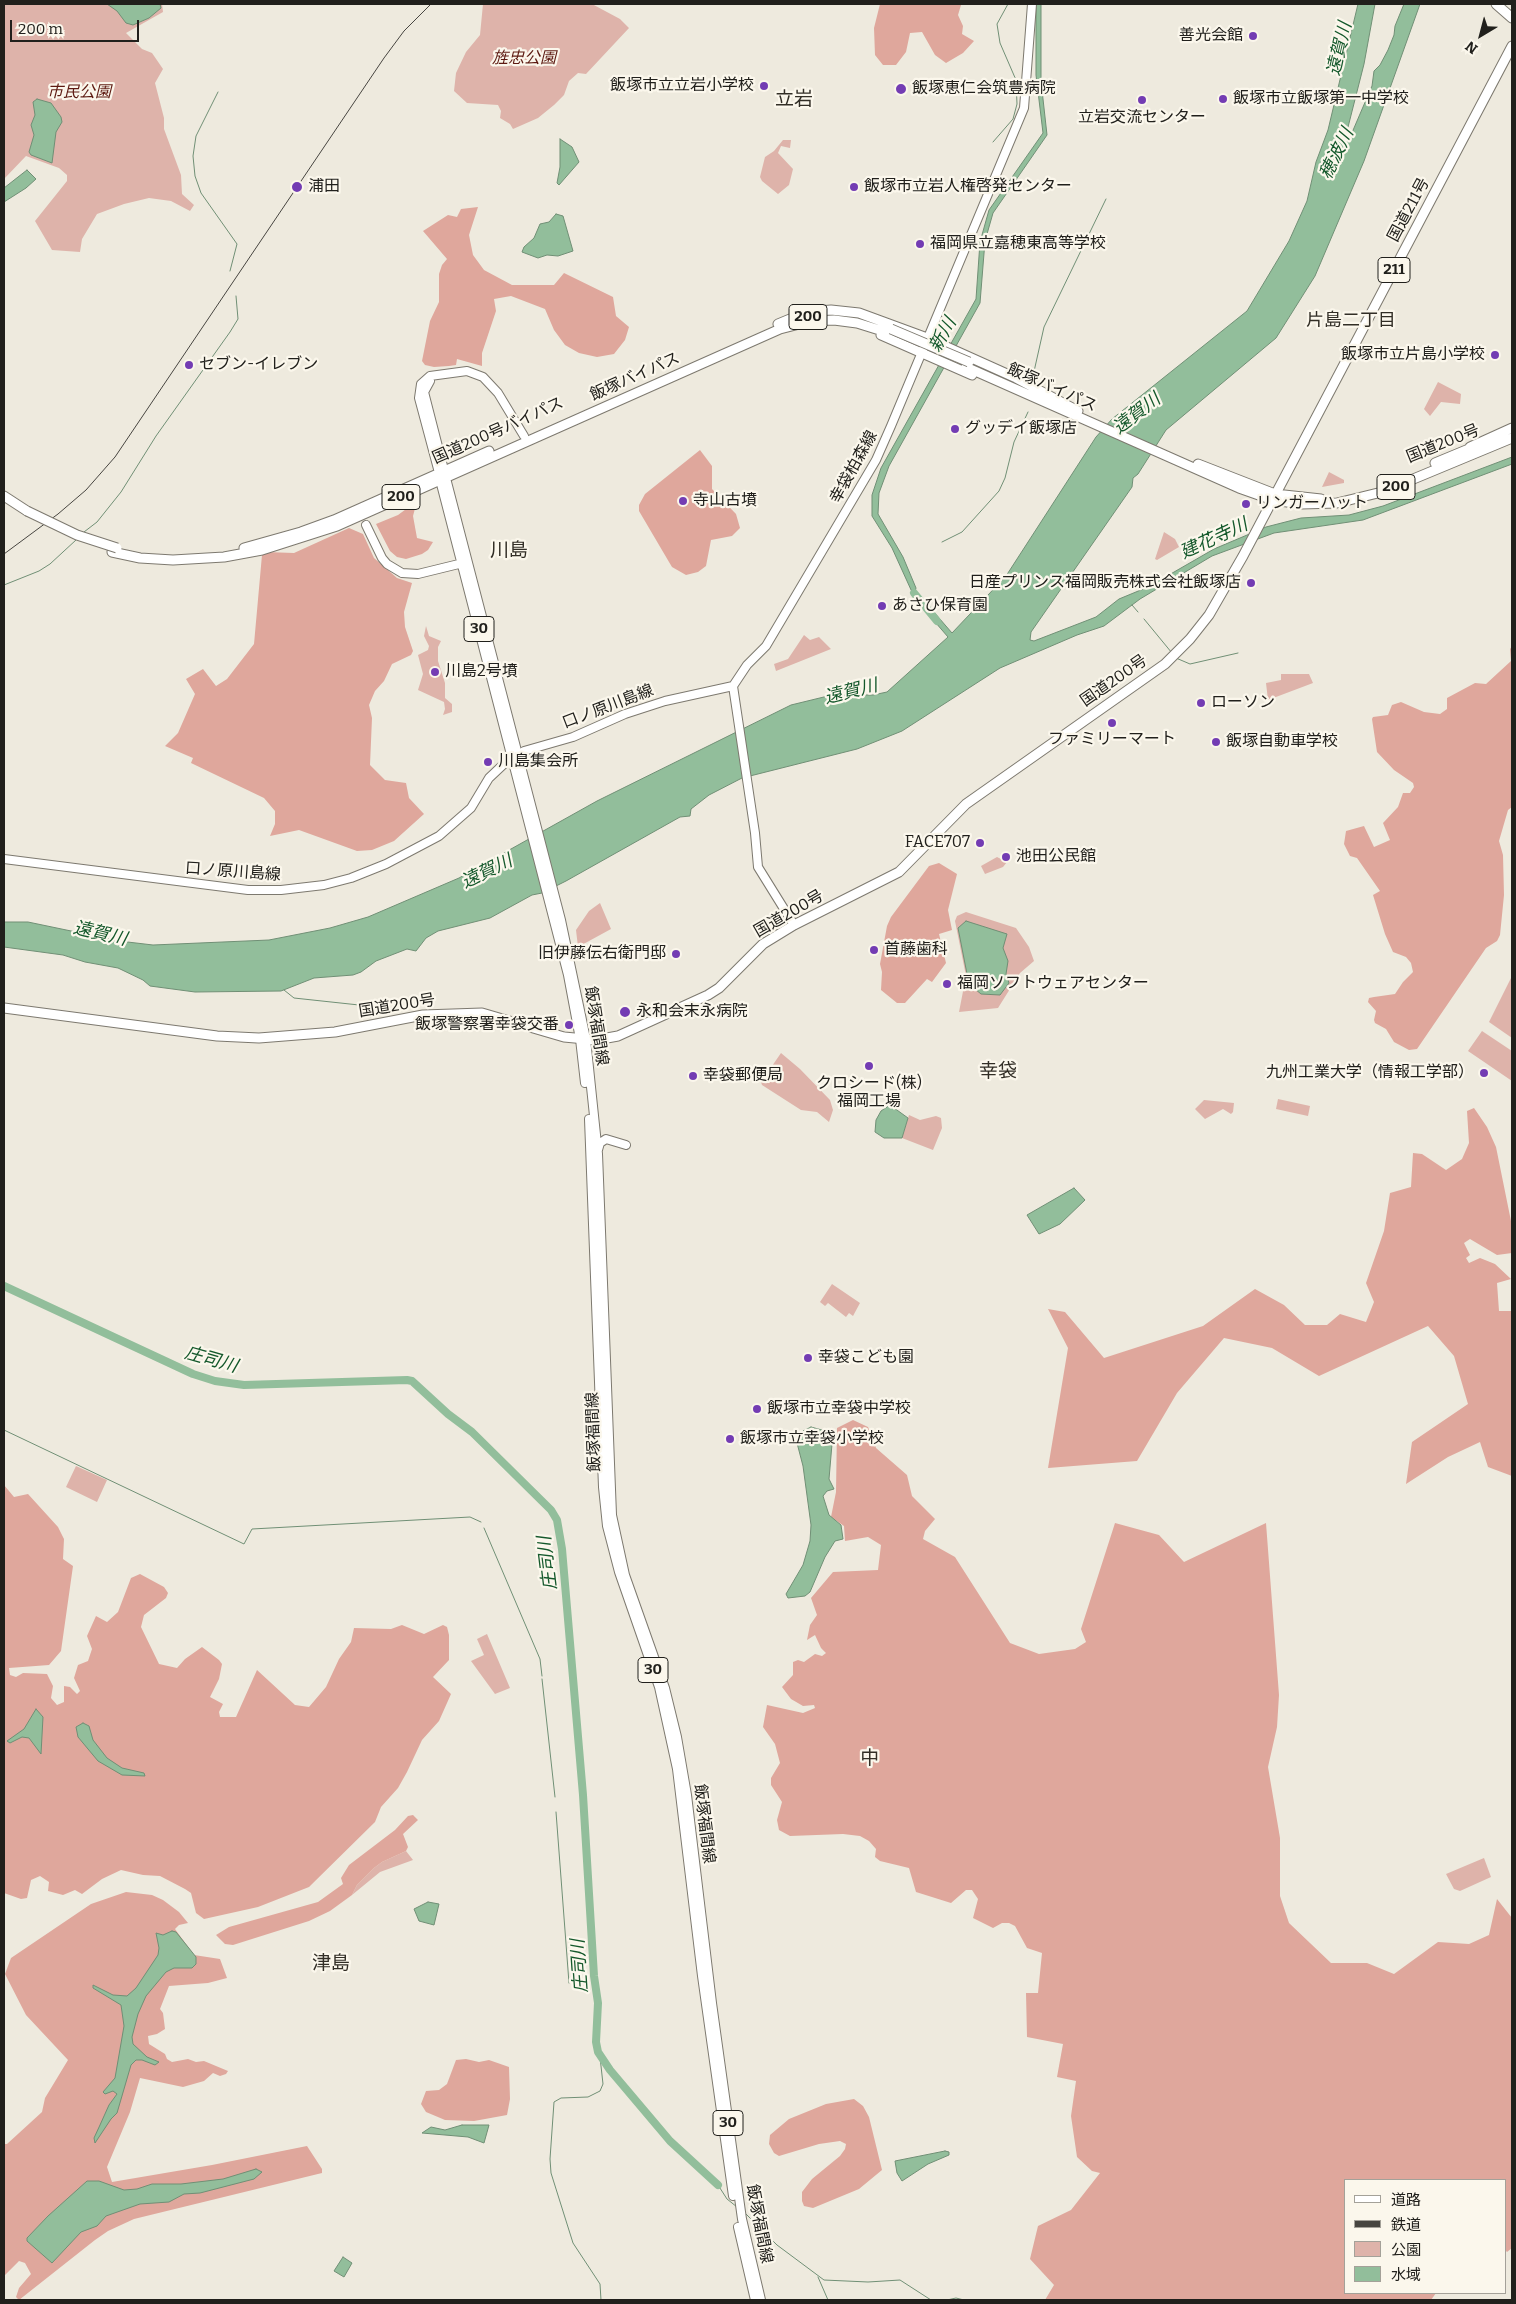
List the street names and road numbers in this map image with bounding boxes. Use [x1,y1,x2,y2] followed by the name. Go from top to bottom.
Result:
[1384,175,1434,245] street label: 国道211号
[1378,258,1410,282] road number: 211
[789,304,827,330] road number: 200
[587,349,683,405] street label: 飯塚バイパス
[1004,360,1100,416] street label: 飯塚バイパス
[430,394,566,468] street label: 国道200号バイパス
[1404,421,1482,467] street label: 国道200号
[826,427,882,507] street label: 幸袋柏森線
[1377,474,1415,500] road number: 200
[382,484,420,510] road number: 200
[464,616,494,642] road number: 30
[1077,651,1151,711] street label: 国道200号
[560,681,656,733] street label: 口ノ原川島線
[184,859,282,885] street label: 口ノ原川島線
[751,886,827,942] street label: 国道200号
[580,985,612,1067] street label: 飯塚福間線
[357,990,437,1022] street label: 国道200号
[583,1392,605,1472] street label: 飯塚福間線
[638,1658,668,1682] road number: 30
[690,1783,718,1865] street label: 飯塚福間線
[713,2110,743,2136] road number: 30
[742,2183,776,2265] street label: 飯塚福間線

